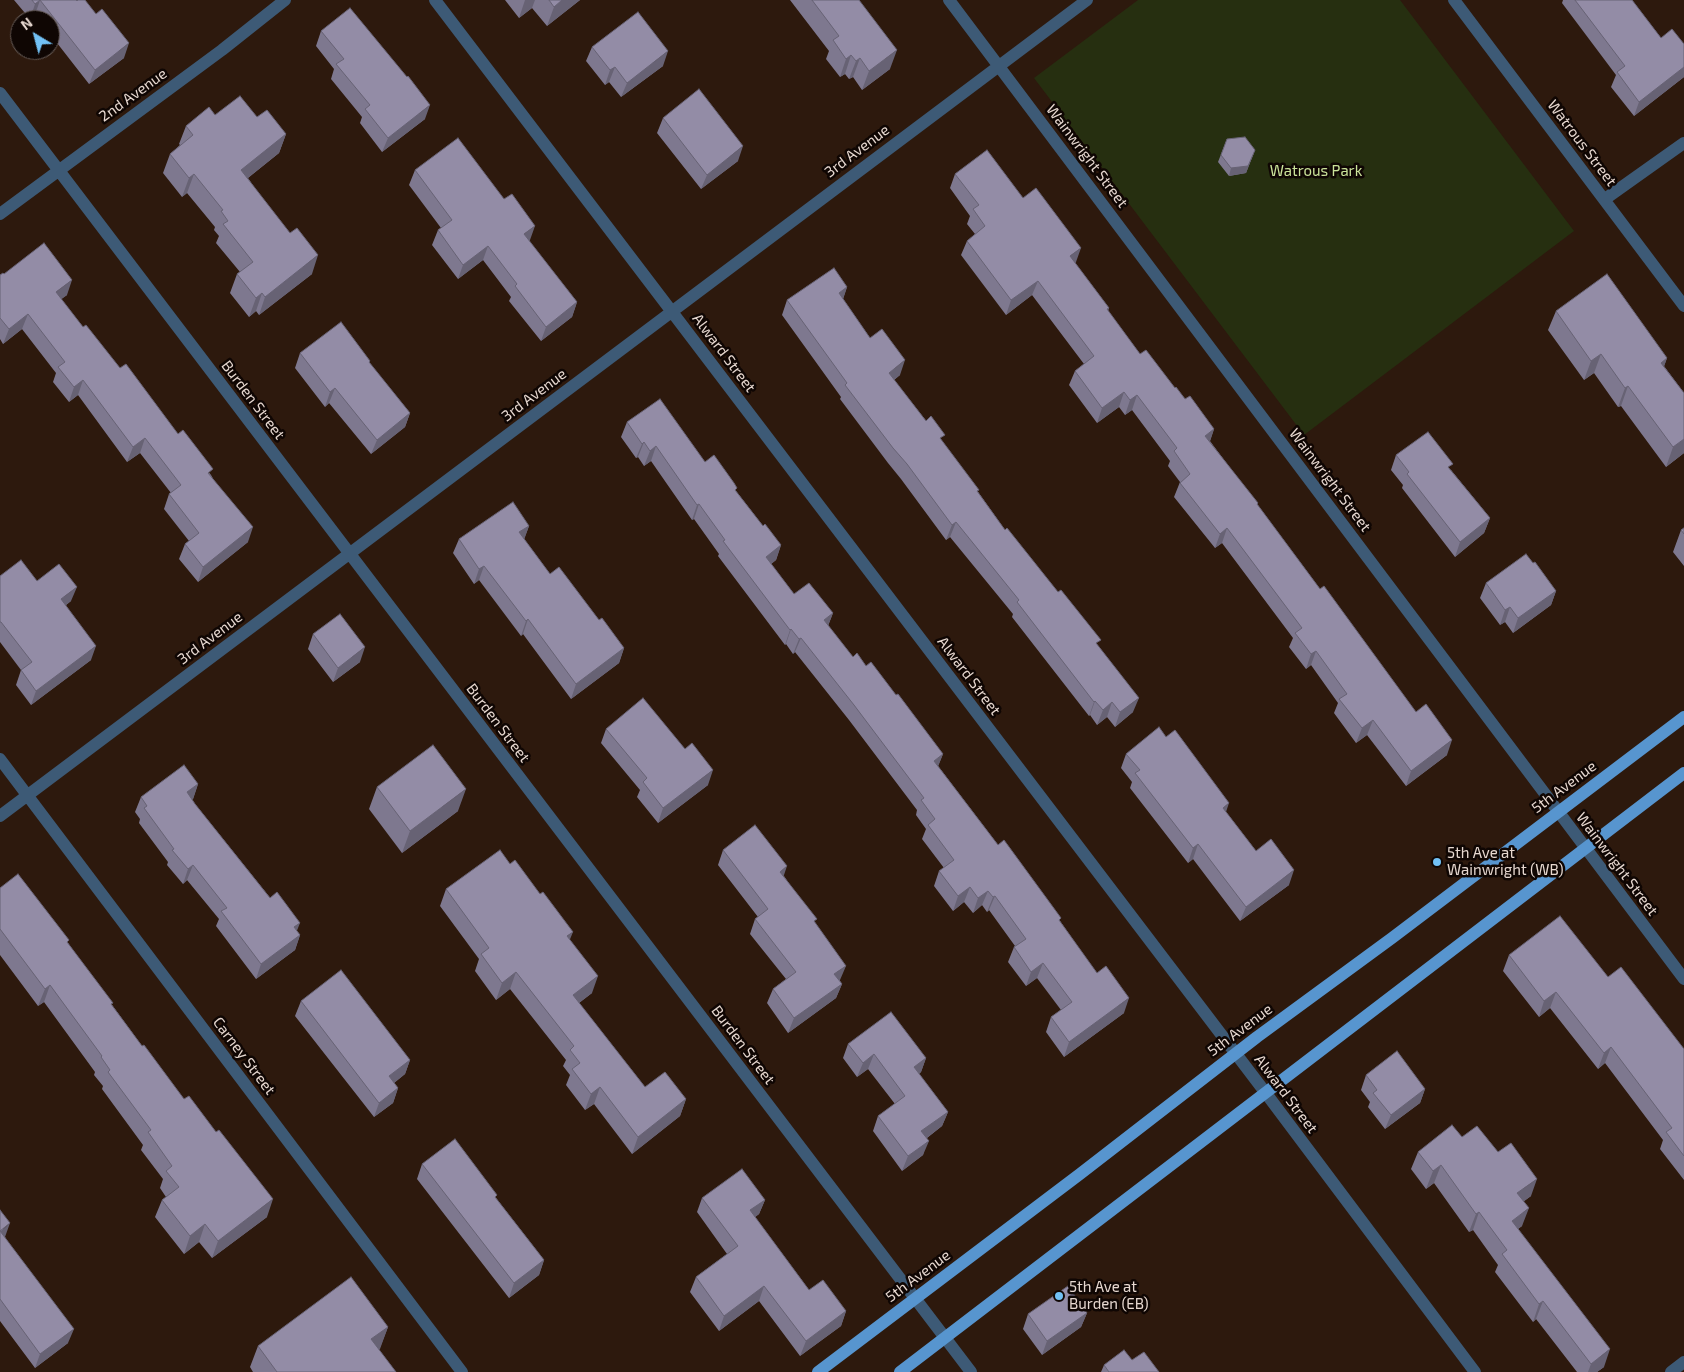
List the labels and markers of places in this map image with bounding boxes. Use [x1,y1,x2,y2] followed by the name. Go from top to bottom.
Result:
[1447,844,1564,879] place label: 5th Ave at Wainwright (WB)
[1431,856,1443,868] marker: 5th Ave at Wainwright (WB)
[1069,1278,1149,1313] place label: 5th Ave at Burden (EB)
[1053,1290,1065,1302] marker: 5th Ave at Burden (EB)

